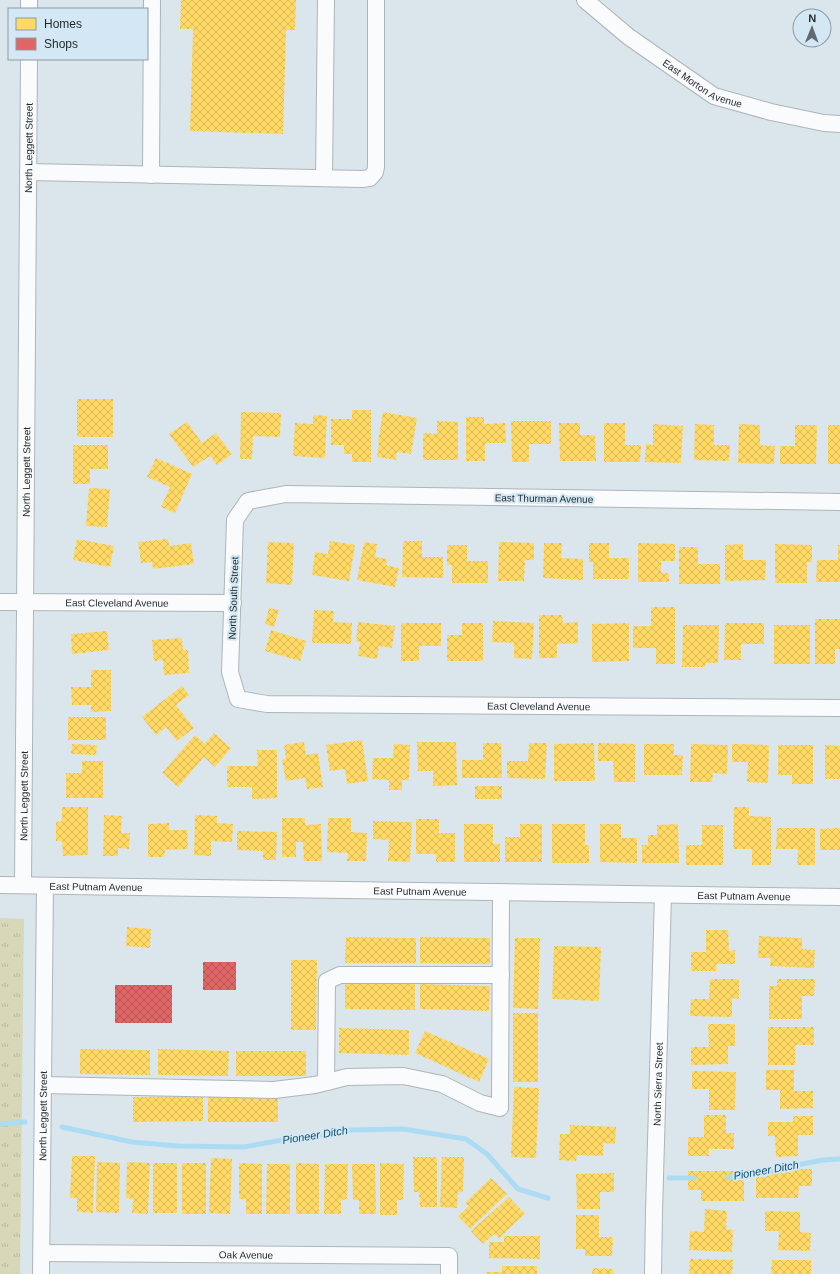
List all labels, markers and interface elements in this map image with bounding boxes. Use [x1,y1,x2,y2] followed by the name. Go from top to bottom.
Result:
[8,8,148,60] legend
[792,8,832,48] north arrow
[808,12,816,24] text: N
[44,17,82,31] text: Homes
[44,37,78,51] text: Shops
[661,57,744,110] street label: East Morton Avenue
[23,103,35,193] street label: North Leggett Street
[21,427,32,517] street label: North Leggett Street
[495,492,594,505] street label: East Thurman Avenue
[227,556,240,640] street label: North South Street
[65,597,169,609] street label: East Cleveland Avenue
[487,701,591,712] street label: East Cleveland Avenue
[18,751,30,841] street label: North Leggett Street
[49,881,143,893] street label: East Putnam Avenue
[373,885,467,898] street label: East Putnam Avenue
[697,890,791,902] street label: East Putnam Avenue
[651,1042,665,1126] street label: North Sierra Street
[37,1071,49,1161] street label: North Leggett Street
[281,1124,349,1146] water label: Pioneer Ditch
[732,1158,800,1182] water label: Pioneer Ditch
[219,1249,274,1261] street label: Oak Avenue

